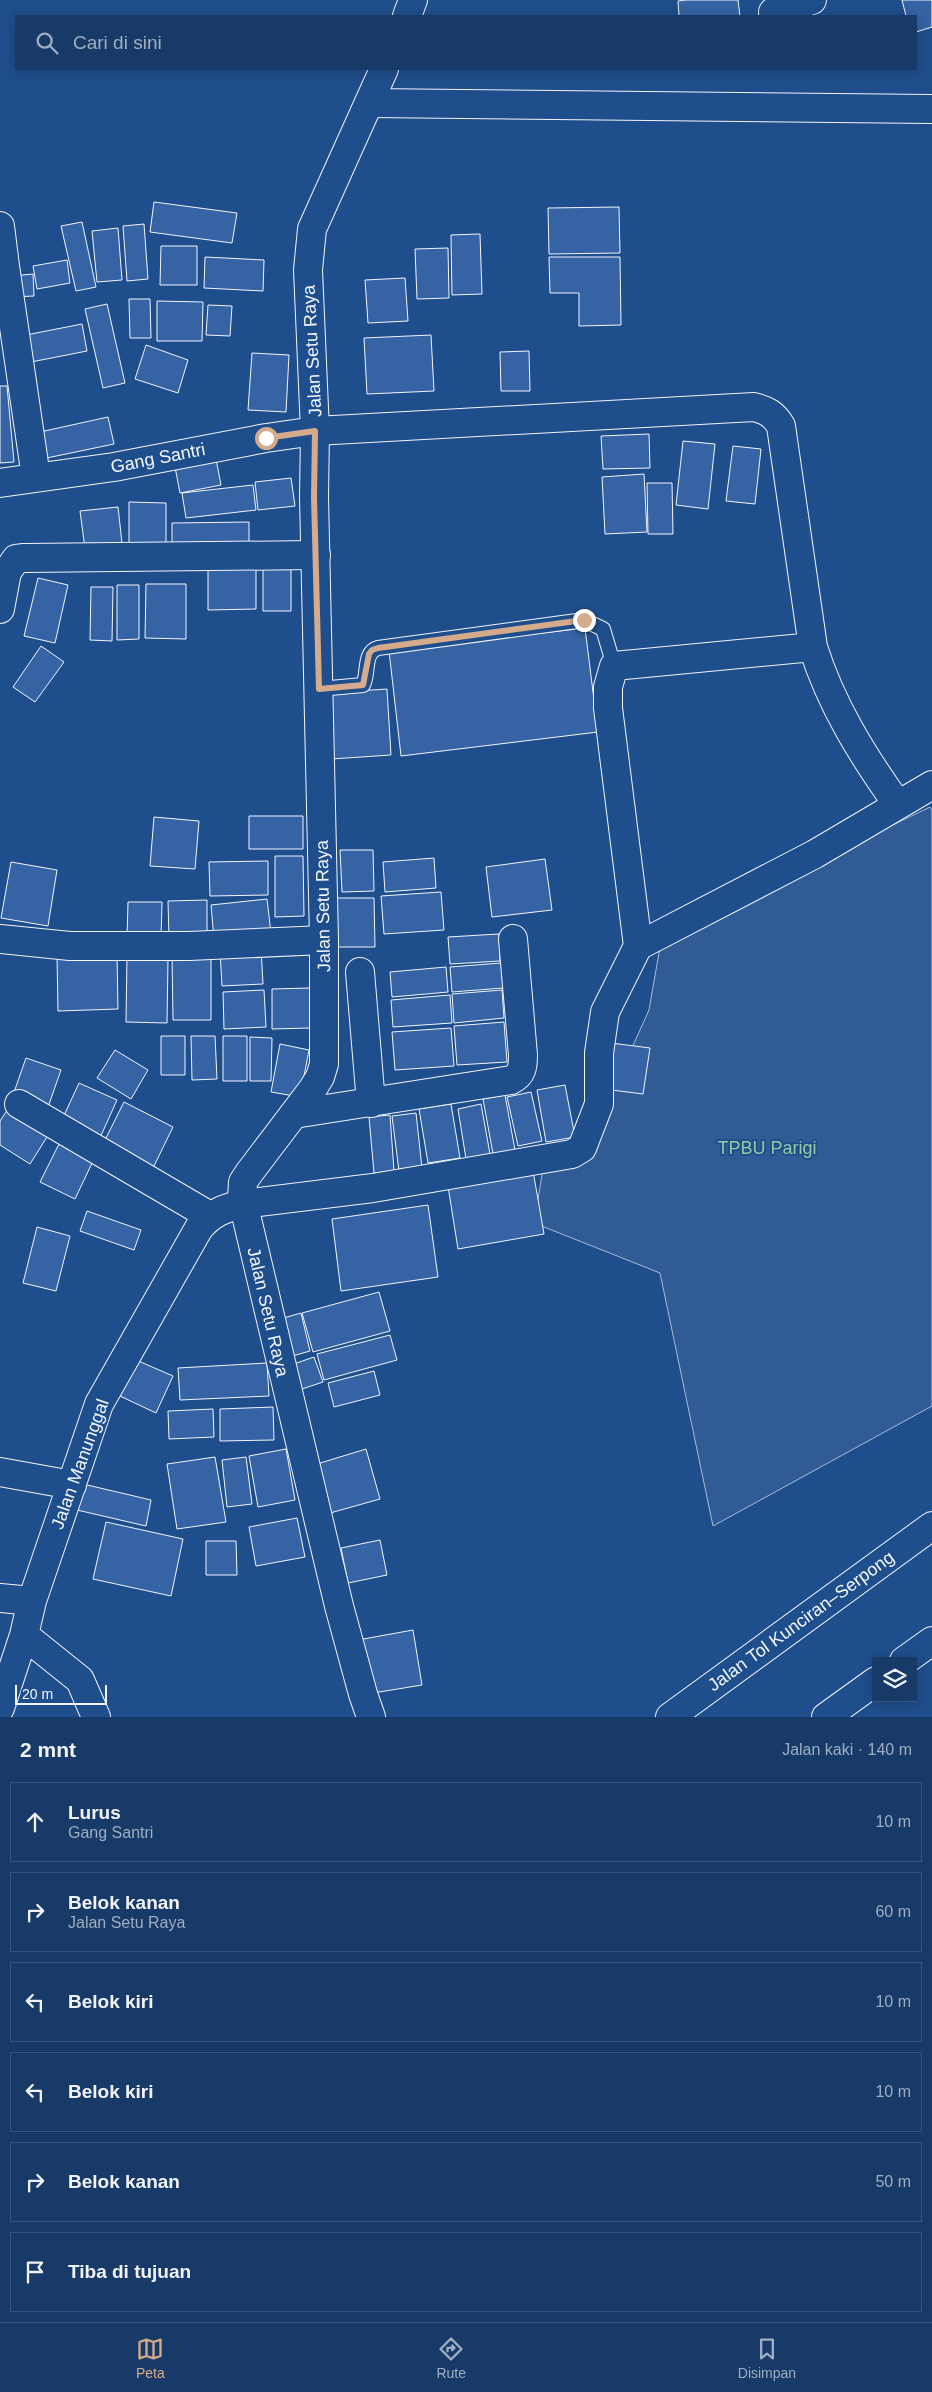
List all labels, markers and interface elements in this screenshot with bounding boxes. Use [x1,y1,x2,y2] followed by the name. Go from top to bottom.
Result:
[15,15,917,70] search box
[33,29,61,57] icon: search
[73,32,162,53] text: Cari di sini
[299,284,325,417] street label: Jalan Setu Raya
[255,427,278,450] route start
[109,439,207,477] street label: Gang Santri
[573,609,596,632] route end
[312,839,334,972] street label: Jalan Setu Raya
[717,1138,817,1158] park label: TPBU Parigi
[243,1245,293,1380] street label: Jalan Setu Raya
[47,1396,113,1532] street label: Jalan Manunggal
[704,1547,898,1695] street label: Jalan Tol Kunciran–Serpong
[872,1657,917,1702] map controls
[872,1657,917,1702] button: layers
[15,1682,108,1705] scale bar
[22,1686,53,1702] text: 20 m
[20,1738,76,1761] text: 2 mnt
[782,1741,912,1758] text: Jalan kaki · 140 m
[68,1802,121,1823] text: Lurus
[21,1808,49,1836] icon: ahead
[875,1813,911,1830] text: 10 m
[68,1824,153,1841] text: Gang Santri
[68,1892,180,1913] text: Belok kanan
[21,1898,49,1926] icon: right
[875,1903,911,1920] text: 60 m
[68,1914,185,1931] text: Jalan Setu Raya
[21,1988,49,2016] icon: left
[68,1991,154,2012] text: Belok kiri
[875,1993,911,2010] text: 10 m
[21,2078,49,2106] icon: left
[68,2081,154,2102] text: Belok kiri
[875,2083,911,2100] text: 10 m
[21,2168,49,2196] icon: right
[68,2171,180,2192] text: Belok kanan
[875,2173,911,2190] text: 50 m
[21,2258,49,2286] icon: arrive
[68,2261,191,2282] text: Tiba di tujuan
[136,2335,165,2381] tab: Peta
[436,2335,466,2381] tab: Rute
[738,2335,796,2381] tab: Disimpan

